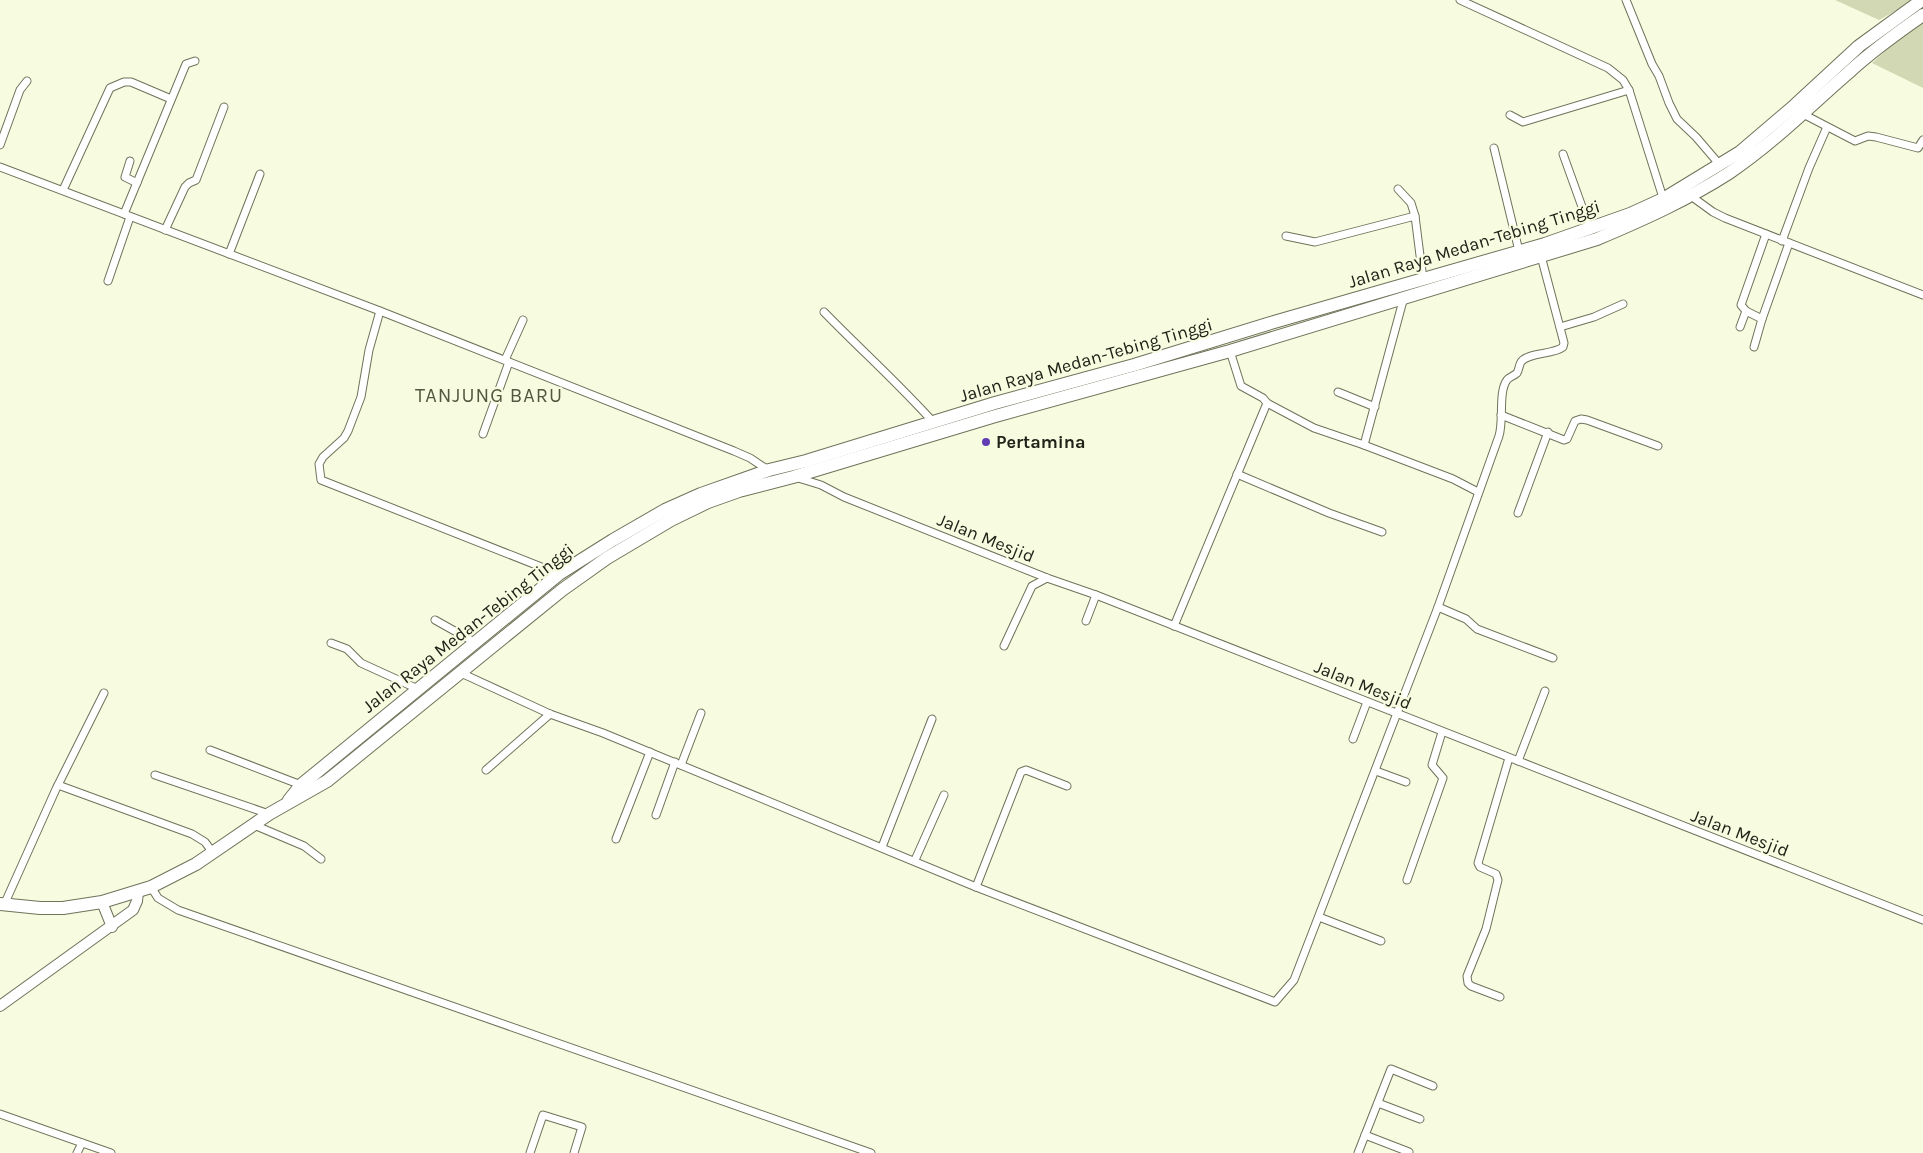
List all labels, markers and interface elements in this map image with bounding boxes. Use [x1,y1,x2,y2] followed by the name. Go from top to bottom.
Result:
[1345,195,1603,293] street label: Jalan Raya Medan-Tebing Tinggi
[957,313,1215,407] street label: Jalan Raya Medan-Tebing Tinggi
[415,384,563,407] district label: TANJUNG BARU
[996,431,1085,453] place label: Pertamina
[980,436,992,448] marker: Pertamina
[934,509,1038,567] street label: Jalan Mesjid
[358,539,578,717] street label: Jalan Raya Medan-Tebing Tinggi
[1311,656,1415,714] street label: Jalan Mesjid
[1688,804,1792,862] street label: Jalan Mesjid

